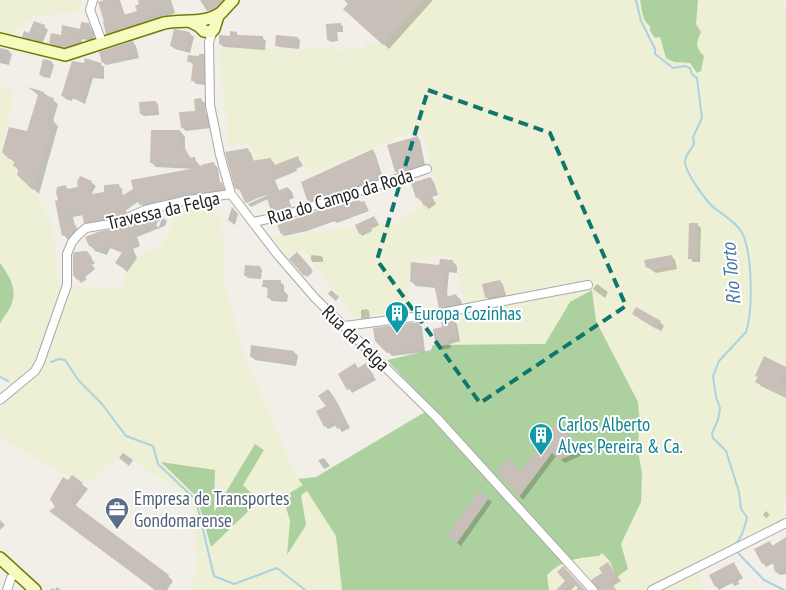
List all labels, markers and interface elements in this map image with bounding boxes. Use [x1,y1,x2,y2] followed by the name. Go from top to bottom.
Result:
[264,163,416,229] street label: Rua do Campo da Roda
[104,185,222,235] street label: Travessa da Felga
[715,241,747,306] water label: Rio Torto
[317,300,395,376] street label: Rua da Felga
[384,300,410,334] building icon: Europa Cozinhas
[414,301,522,325] place label: Europa Cozinhas
[558,412,683,458] place label: Carlos Alberto Alves Pereira & Ca.
[528,422,554,456] building icon: Carlos Alberto Alves Pereira & Ca.
[134,486,289,532] place label: Empresa de Transportes Gondomarense
[104,496,130,530] office icon: Empresa de Transportes Gondomarense

